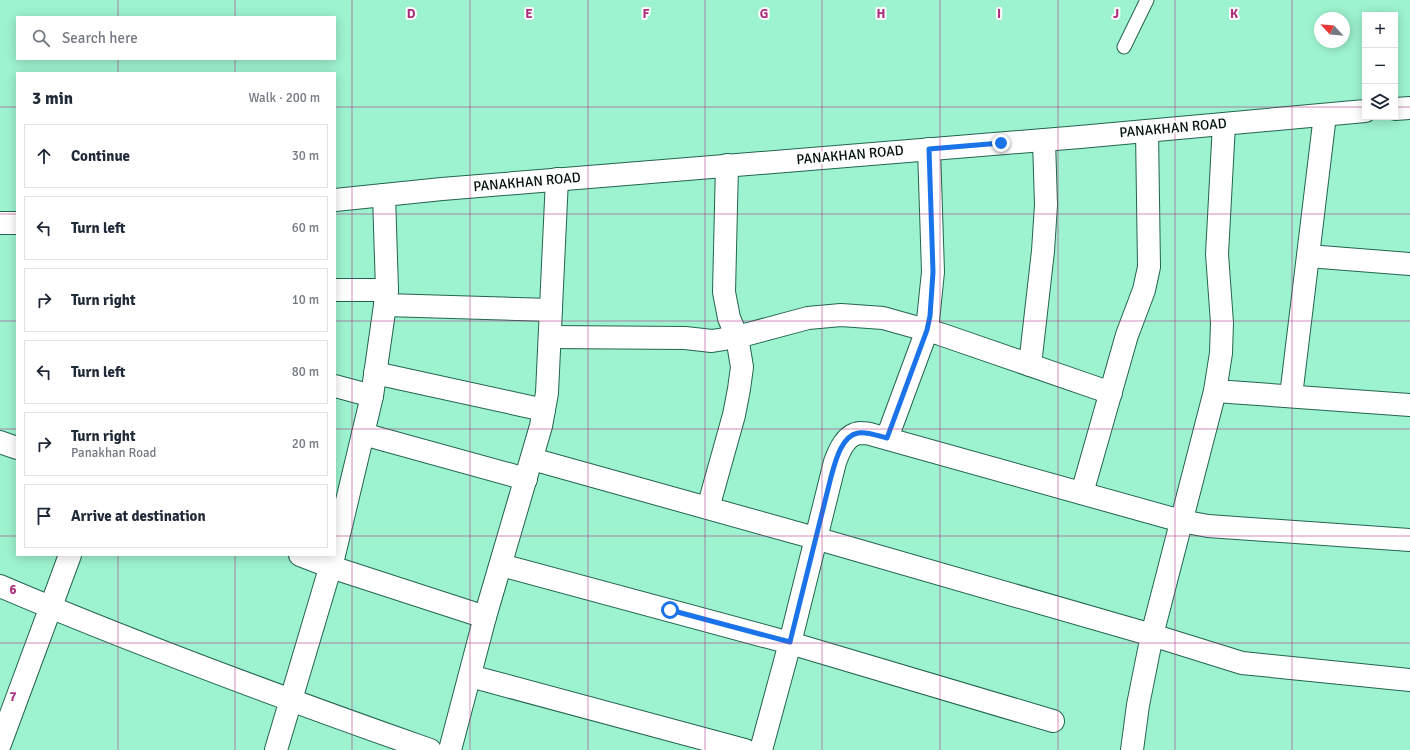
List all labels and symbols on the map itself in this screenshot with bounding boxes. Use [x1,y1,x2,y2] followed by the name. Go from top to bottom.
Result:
[407,6,416,22] text: D
[525,6,533,22] text: E
[643,6,650,22] text: F
[760,6,768,22] text: G
[877,6,885,22] text: H
[997,6,1001,22] text: I
[1113,6,1119,22] text: J
[1230,6,1238,22] text: K
[1314,12,1350,48] north arrow
[1119,115,1227,141] street label: PANAKHAN ROAD
[992,134,1010,152] route end
[796,142,904,168] street label: PANAKHAN ROAD
[473,169,581,195] street label: PANAKHAN ROAD
[9,582,17,598] text: 6
[661,601,679,619] route start
[9,689,17,705] text: 7

